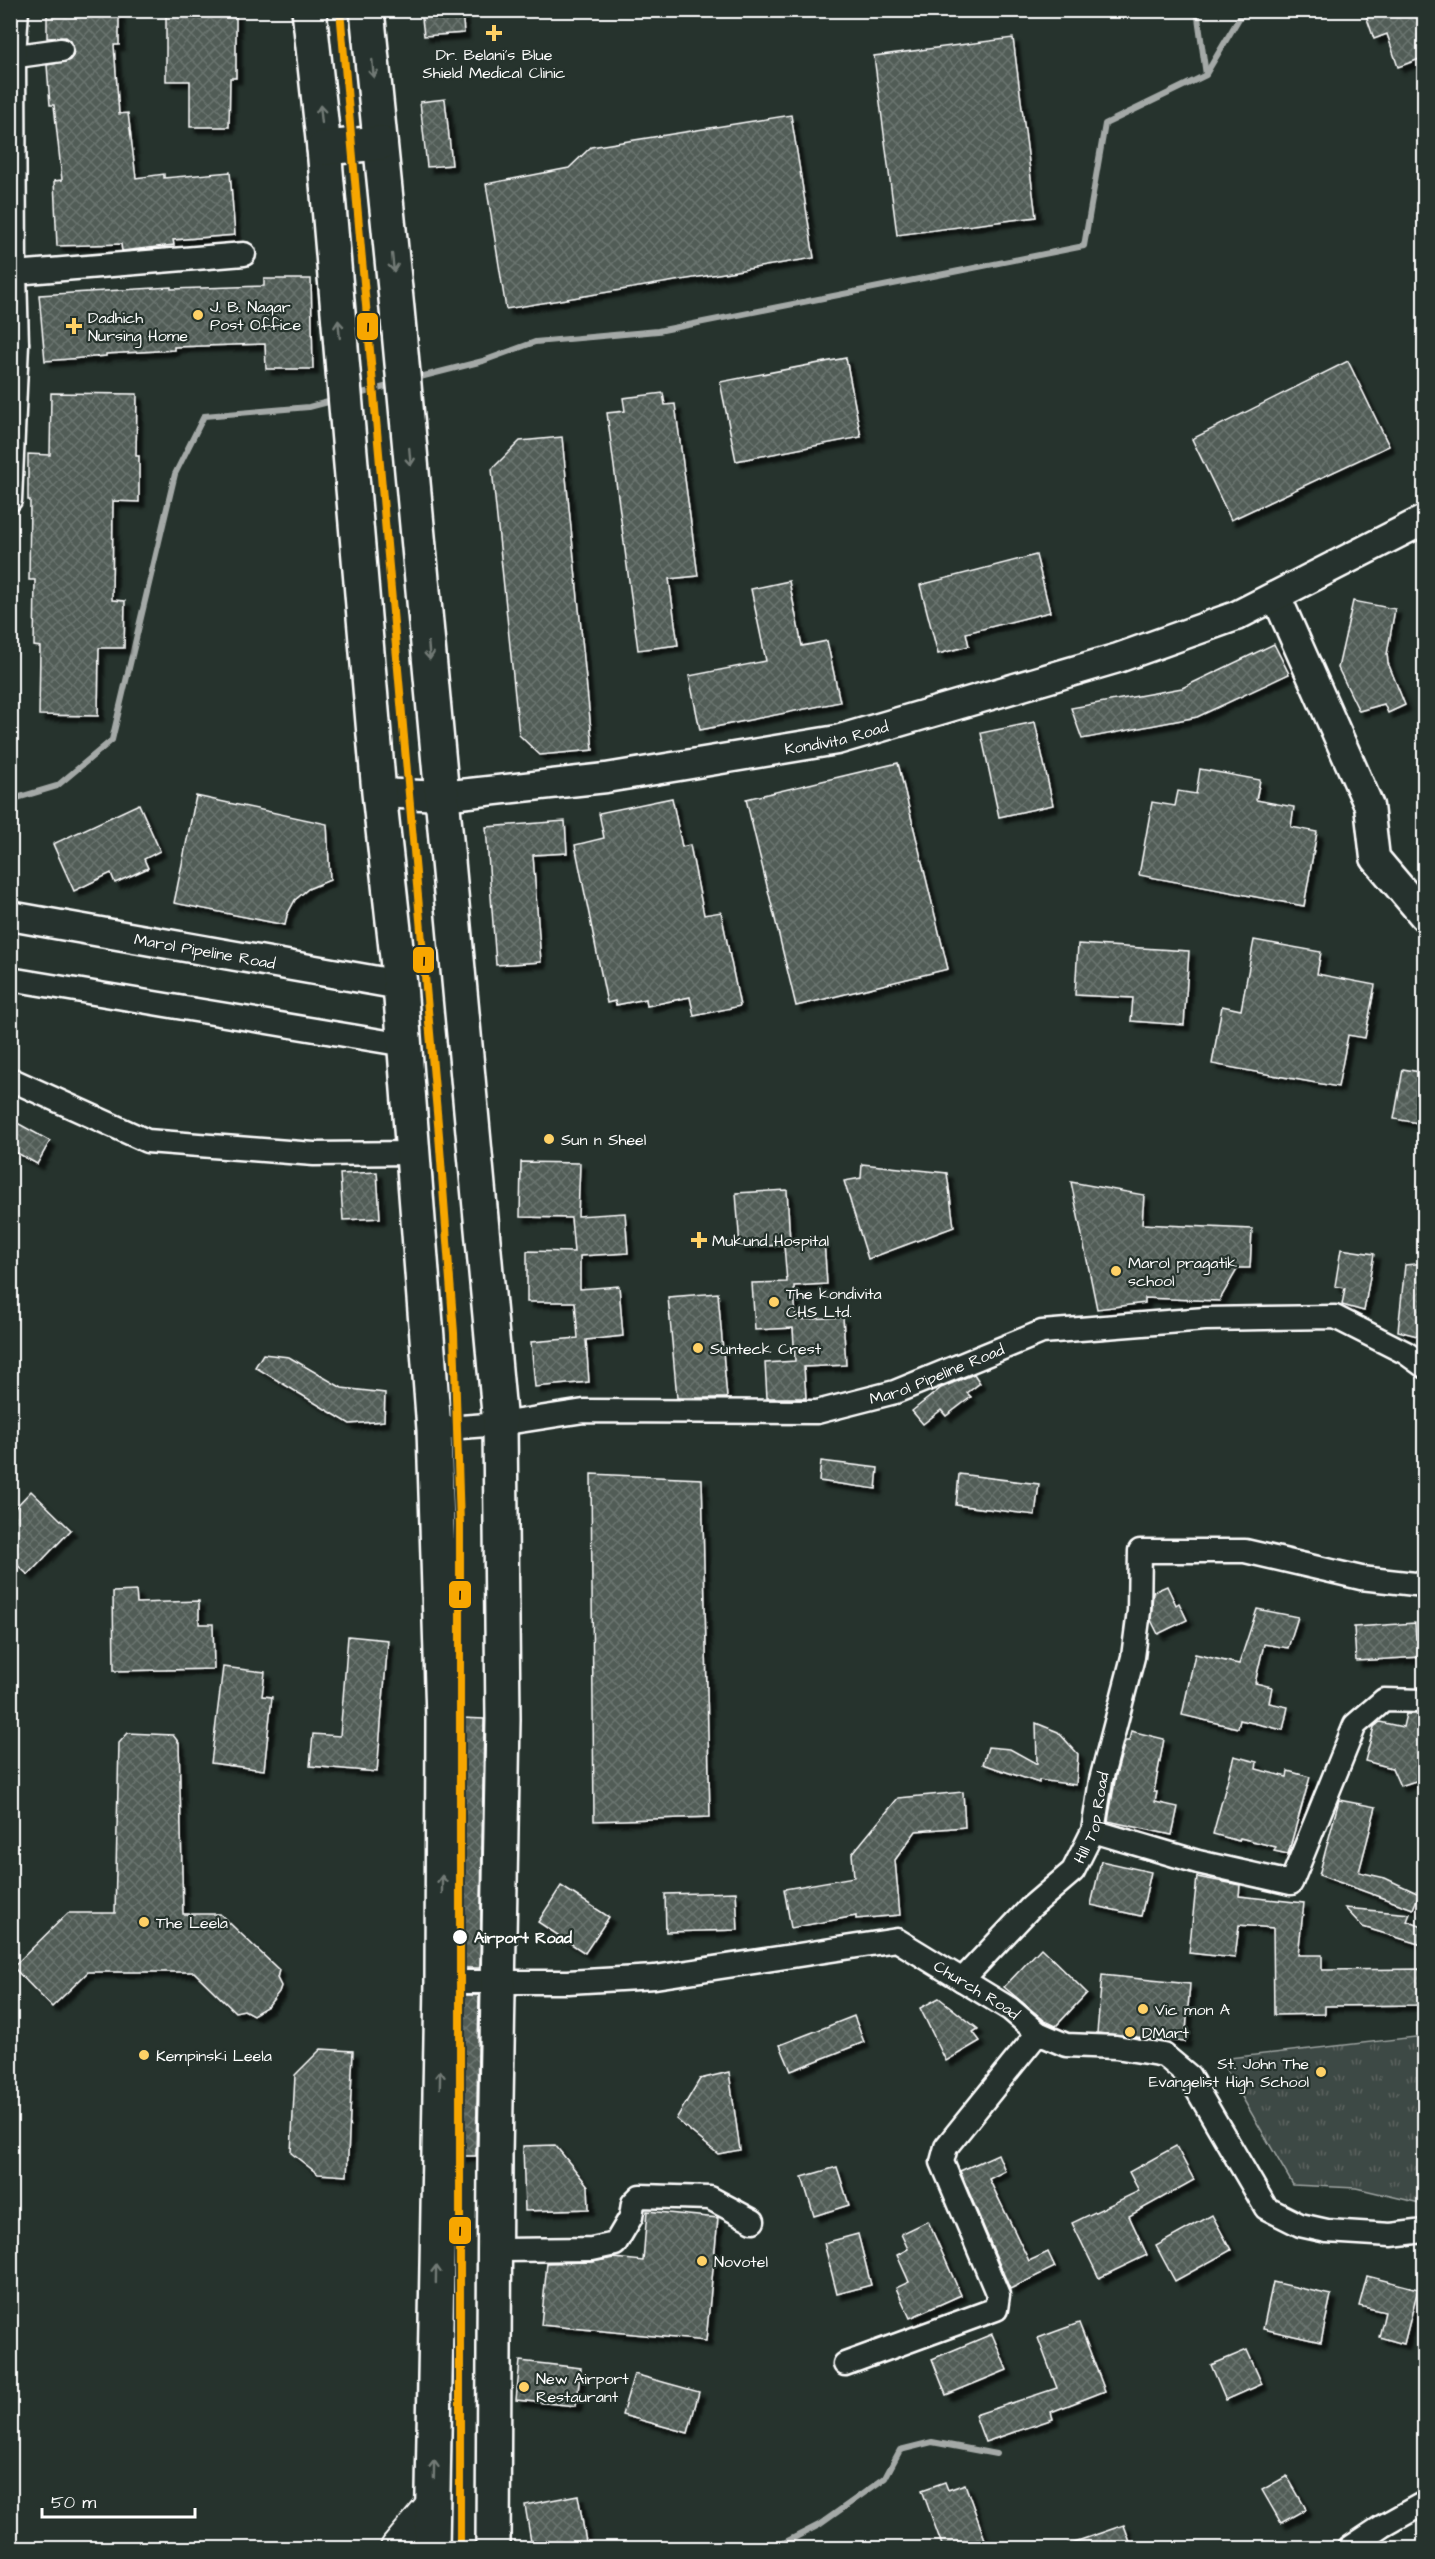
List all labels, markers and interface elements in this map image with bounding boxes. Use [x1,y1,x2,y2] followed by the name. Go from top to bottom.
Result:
[485,24,503,42] marker: Dr. Belani’s Blue Shield Medical Clinic
[423,44,565,84] place label: Dr. Belani’s Blue Shield Medical Clinic
[368,58,379,78] one-way arrow
[315,105,326,125] one-way arrow
[387,252,398,272] one-way arrow
[210,296,301,336] place label: J. B. Nagar Post Office
[88,307,188,348] place label: Dadhich Nursing Home
[191,308,205,322] marker: J. B. Nagar Post Office
[356,312,379,341] line badge: 1
[367,316,370,338] text: 1
[65,317,83,335] marker: Dadhich Nursing Home
[333,320,344,340] one-way arrow
[405,446,416,466] one-way arrow
[424,641,435,661] one-way arrow
[783,716,891,760] street label: Kondivita Road
[132,928,277,975] street label: Marol Pipeline Road
[412,946,435,974] line badge: 1
[423,950,426,972] text: 1
[561,1129,646,1151] place label: Sun n Sheel
[542,1132,556,1146] marker: Sun n Sheel
[712,1230,829,1252] place label: Mukund Hospital
[690,1231,708,1249] marker: Mukund Hospital
[1128,1252,1237,1292] place label: Marol pragatik school
[1109,1264,1123,1278] marker: Marol pragatik school
[786,1283,882,1323] place label: The kondivita CHS Ltd.
[767,1295,781,1309] marker: The kondivita CHS Ltd.
[710,1338,822,1360] place label: Sunteck Crest
[867,1339,1008,1410] street label: Marol Pipeline Road
[691,1341,705,1355] marker: Sunteck Crest
[448,1580,472,1609] line badge: 1
[459,1584,462,1606] text: 1
[1069,1770,1115,1867] street label: Hill Top Road
[436,1875,448,1895] one-way arrow
[156,1912,228,1934] place label: The Leela
[137,1915,151,1929] marker: The Leela
[474,1927,573,1949] place label: Airport Road
[451,1928,469,1946] marker: Airport Road
[929,1955,1024,2025] street label: Church Road
[1155,1999,1230,2021] place label: Vic mon A
[1136,2002,1150,2016] marker: Vic mon A
[1142,2022,1190,2044] place label: DMart
[1123,2025,1137,2039] marker: DMart
[156,2045,272,2067] place label: Kempinski Leela
[137,2048,151,2062] marker: Kempinski Leela
[1149,2053,1309,2094] place label: St. John The Evangelist High School
[1314,2065,1328,2079] marker: St. John The Evangelist High School
[434,2070,445,2090] one-way arrow
[448,2216,472,2245] line badge: 1
[459,2220,462,2242] text: 1
[714,2251,768,2273] place label: Novotel
[695,2254,709,2268] marker: Novotel
[430,2265,442,2285] one-way arrow
[536,2368,629,2408] place label: New Airport Restaurant
[517,2380,531,2394] marker: New Airport Restaurant
[428,2460,439,2480] one-way arrow
[42,2481,195,2519] scale bar
[51,2490,96,2515] text: 50 m

